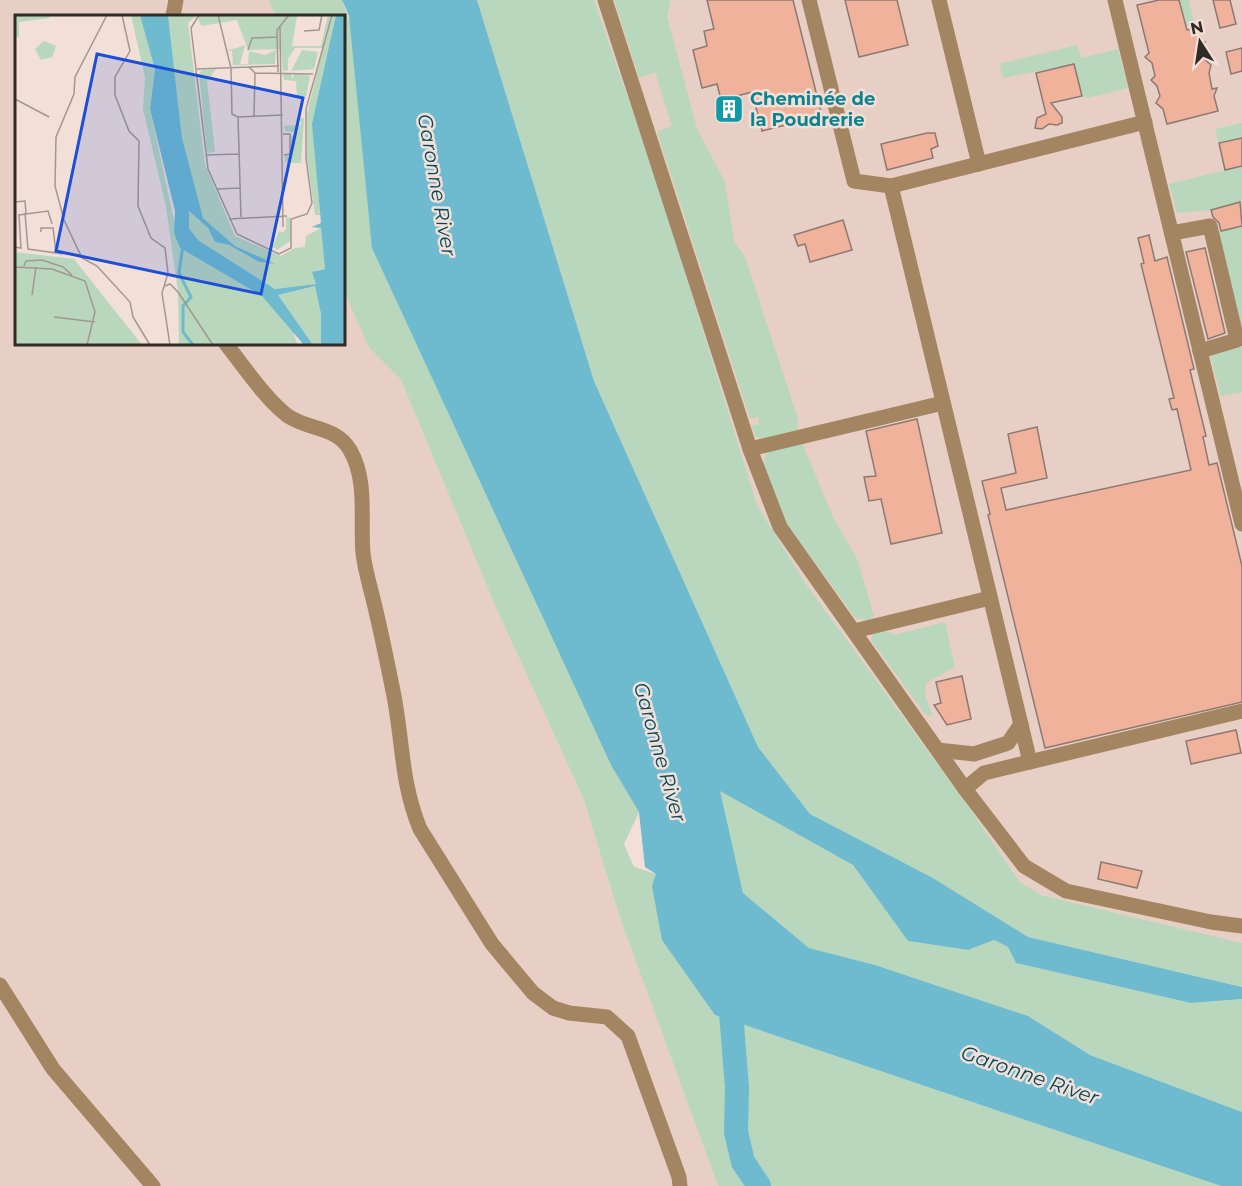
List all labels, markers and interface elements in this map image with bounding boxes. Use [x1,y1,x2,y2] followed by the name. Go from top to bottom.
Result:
[1170,12,1230,72] north arrow
[15,15,345,345] inset map
[1189,17,1205,38] text: N
[750,88,875,131] place label: Cheminée de la Poudrerie
[713,93,745,125] building icon: Cheminée de la Poudrerie
[413,112,462,259] water label: Garonne River
[629,679,692,826] water label: Garonne River
[958,1040,1103,1110] water label: Garonne River

